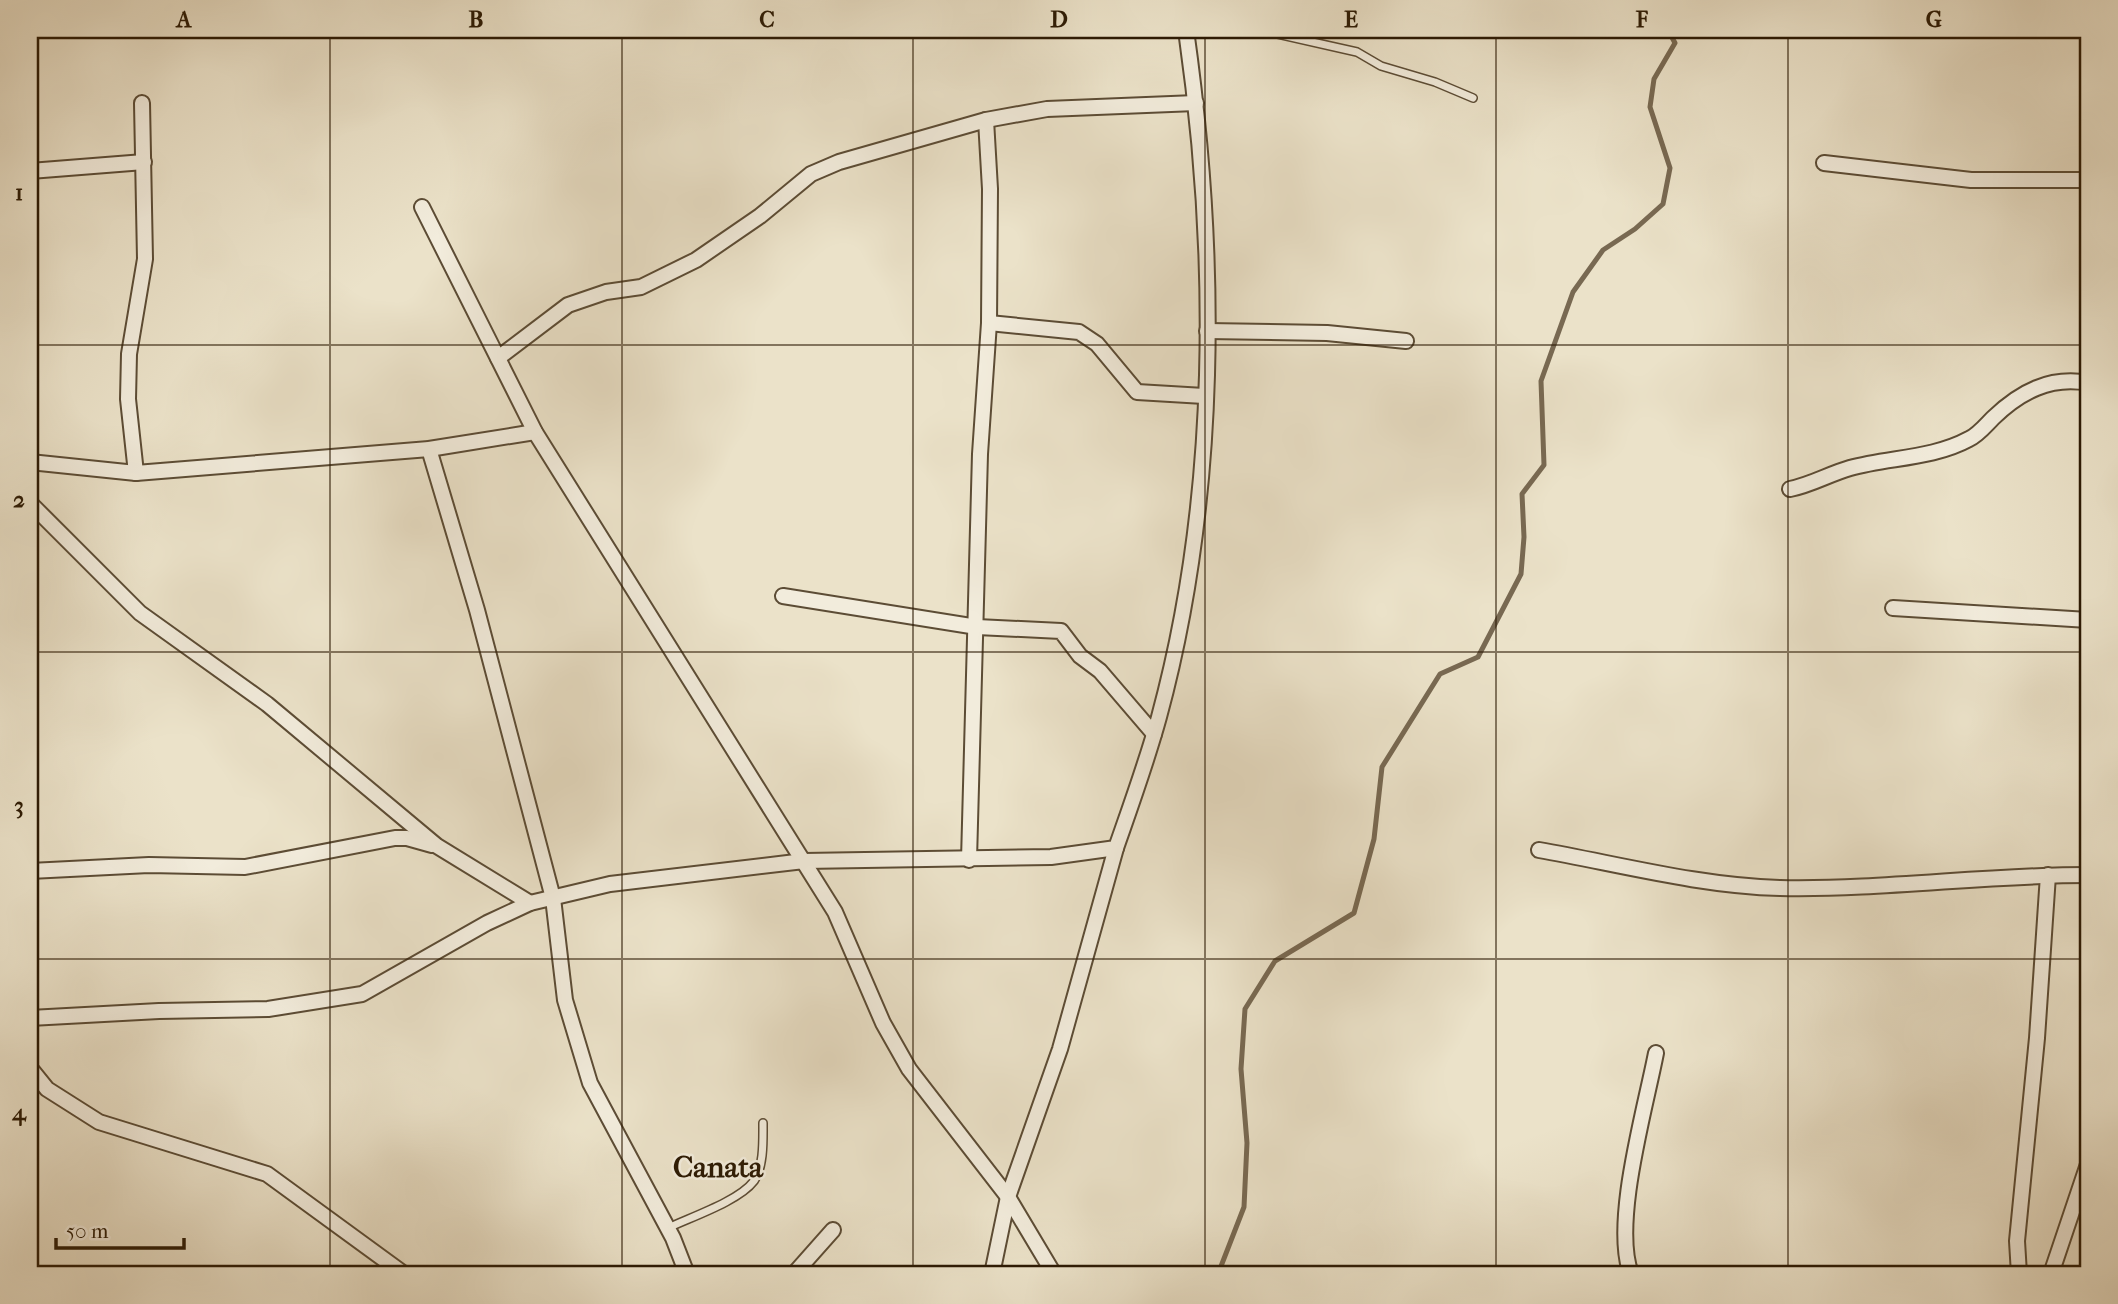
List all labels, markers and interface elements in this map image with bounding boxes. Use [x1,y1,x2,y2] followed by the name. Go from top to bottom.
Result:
[175,6,193,33] text: A
[469,6,484,33] text: B
[759,6,775,33] text: C
[1050,6,1068,33] text: D
[1344,6,1358,33] text: E
[1635,6,1649,33] text: F
[1926,6,1942,33] text: G
[15,179,23,206] text: 1
[13,486,25,513] text: 2
[14,792,24,819] text: 3
[11,1099,27,1126] text: 4
[673,1150,764,1185] district label: Canata
[56,1206,184,1250] scale bar
[66,1219,109,1243] text: 50 m

